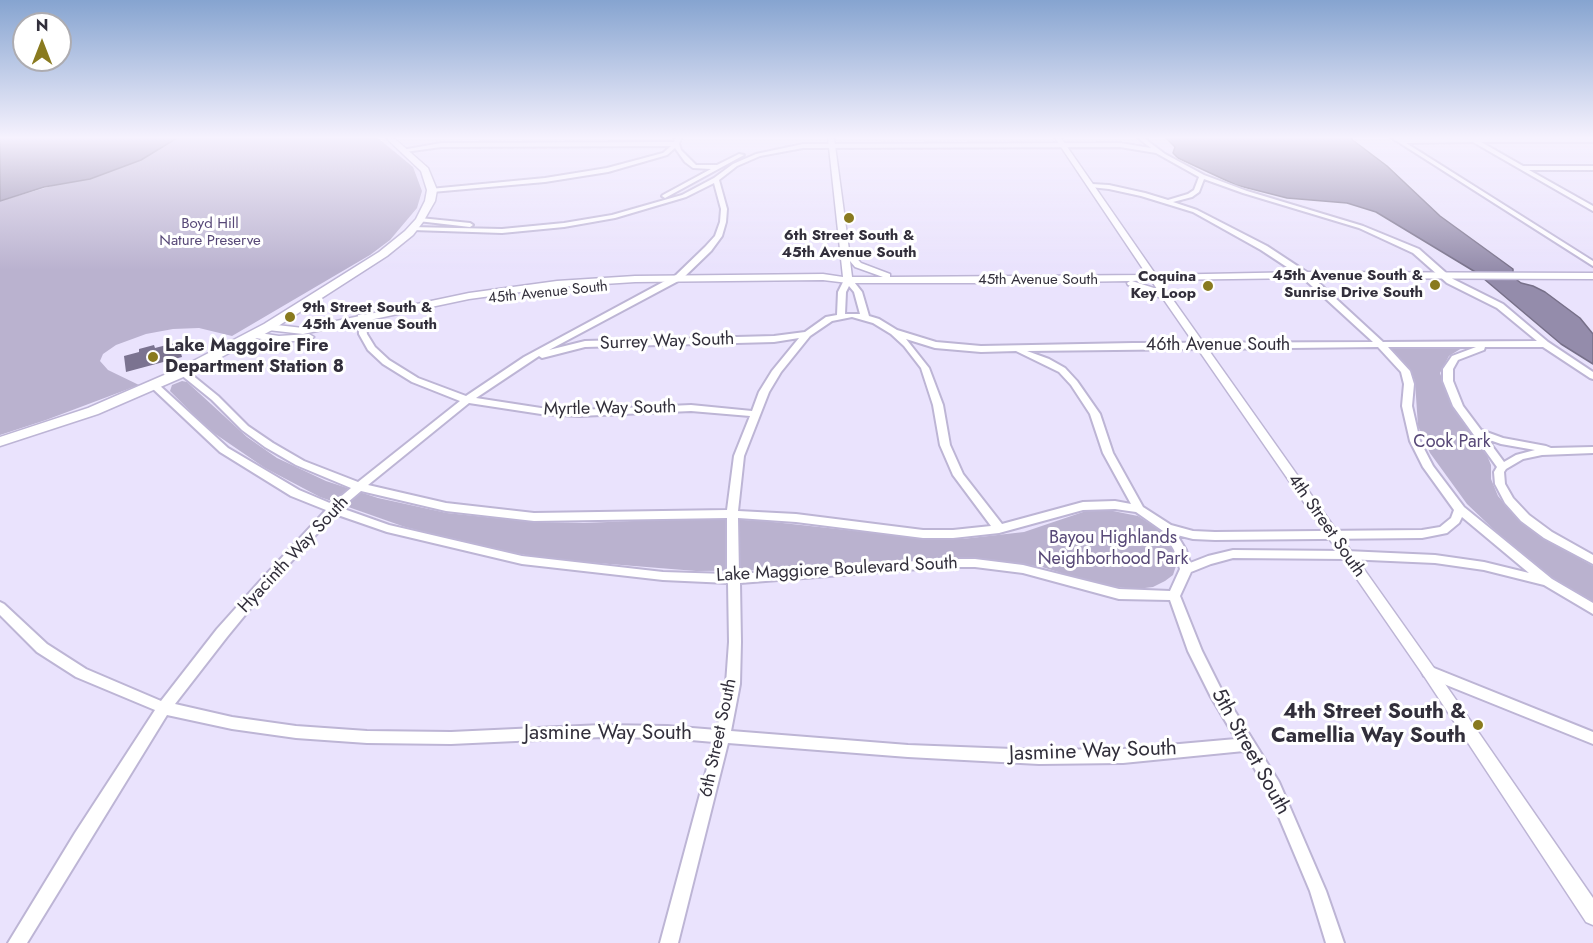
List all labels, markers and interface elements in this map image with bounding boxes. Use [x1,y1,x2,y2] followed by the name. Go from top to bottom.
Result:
[12,12,72,72] north arrow
[36,14,48,37] text: N
[842,211,856,225] marker: 6th Street South & 45th Avenue South
[159,215,261,250] park label: Boyd Hill Nature Preserve
[782,227,916,262] place label: 6th Street South & 45th Avenue South
[1272,267,1423,302] place label: 45th Avenue South & Sunrise Drive South
[1130,268,1196,303] place label: Coquina Key Loop
[978,271,1098,289] street label: 45th Avenue South
[487,278,609,308] street label: 45th Avenue South
[1428,278,1442,292] marker: 45th Avenue South & Sunrise Drive South
[1201,279,1215,293] marker: Coquina Key Loop
[302,299,437,334] place label: 9th Street South & 45th Avenue South
[283,310,297,324] marker: 9th Street South & 45th Avenue South
[599,329,735,355] street label: Surrey Way South
[1146,335,1290,357] street label: 46th Avenue South
[165,336,344,378] place label: Lake Maggoire Fire Department Station 8
[146,350,160,364] marker: Lake Maggoire Fire Department Station 8
[544,397,676,421] street label: Myrtle Way South
[1413,432,1491,454] park label: Cook Park
[1282,470,1370,582] street label: 4th Street South
[234,492,354,618] street label: Hyacinth Way South
[1038,528,1188,570] park label: Bayou Highlands Neighborhood Park
[716,553,958,587] street label: Lake Maggiore Boulevard South
[696,677,742,799] street label: 6th Street South
[1205,684,1295,820] street label: 5th Street South
[1271,700,1466,750] place label: 4th Street South & Camellia Way South
[1471,718,1485,732] marker: 4th Street South & Camellia Way South
[524,721,692,747] street label: Jasmine Way South
[1009,736,1177,768] street label: Jasmine Way South

